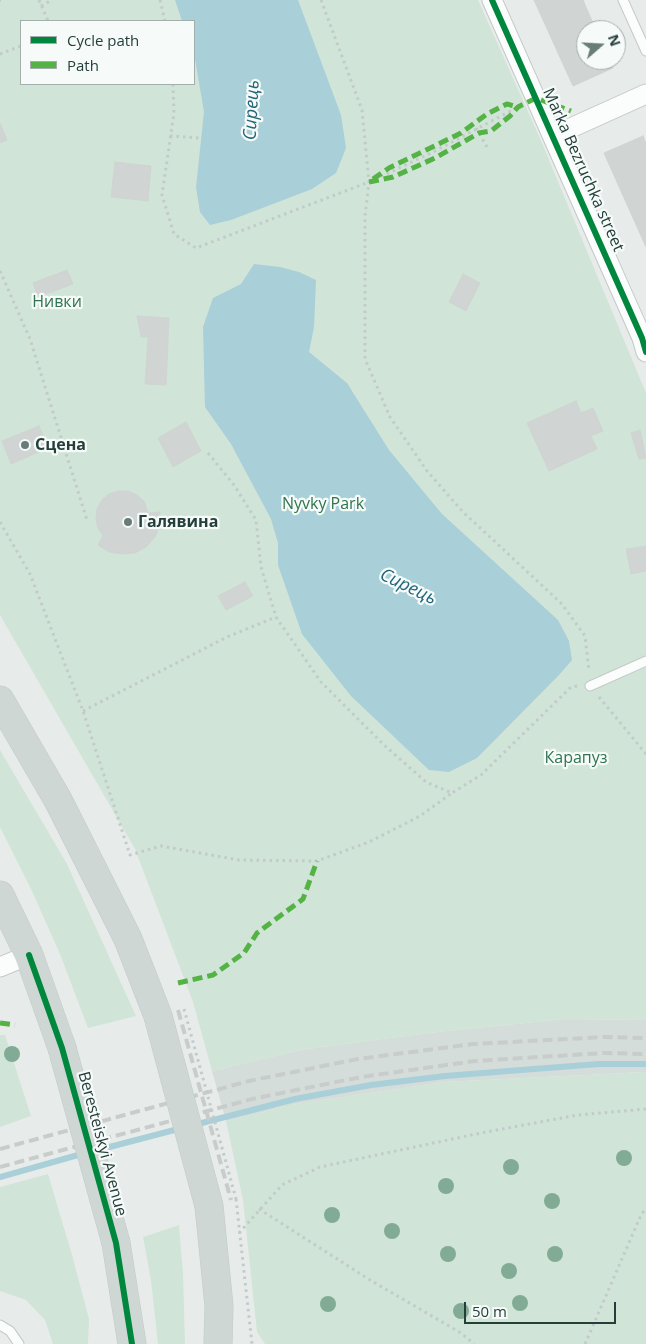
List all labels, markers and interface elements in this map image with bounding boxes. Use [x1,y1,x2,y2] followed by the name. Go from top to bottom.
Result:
[20,20,195,85] legend
[576,20,626,70] north arrow
[67,30,139,50] text: Cycle path
[604,32,626,49] text: N
[67,55,99,75] text: Path
[240,79,264,141] water label: Сирець
[538,85,628,255] street label: Marka Bezruchka street
[32,292,82,312] park label: Нивки
[35,435,86,455] place label: Сцена
[19,439,31,451] marker: Сцена
[282,494,364,514] park label: Nyvky Park
[138,512,218,532] place label: Галявина
[122,516,134,528] marker: Галявина
[376,564,440,610] water label: Сирець
[544,748,608,768] park label: Карапуз
[73,1069,131,1219] street label: Beresteiskyi Avenue
[466,1292,618,1324] scale bar
[472,1301,507,1321] text: 50 m

